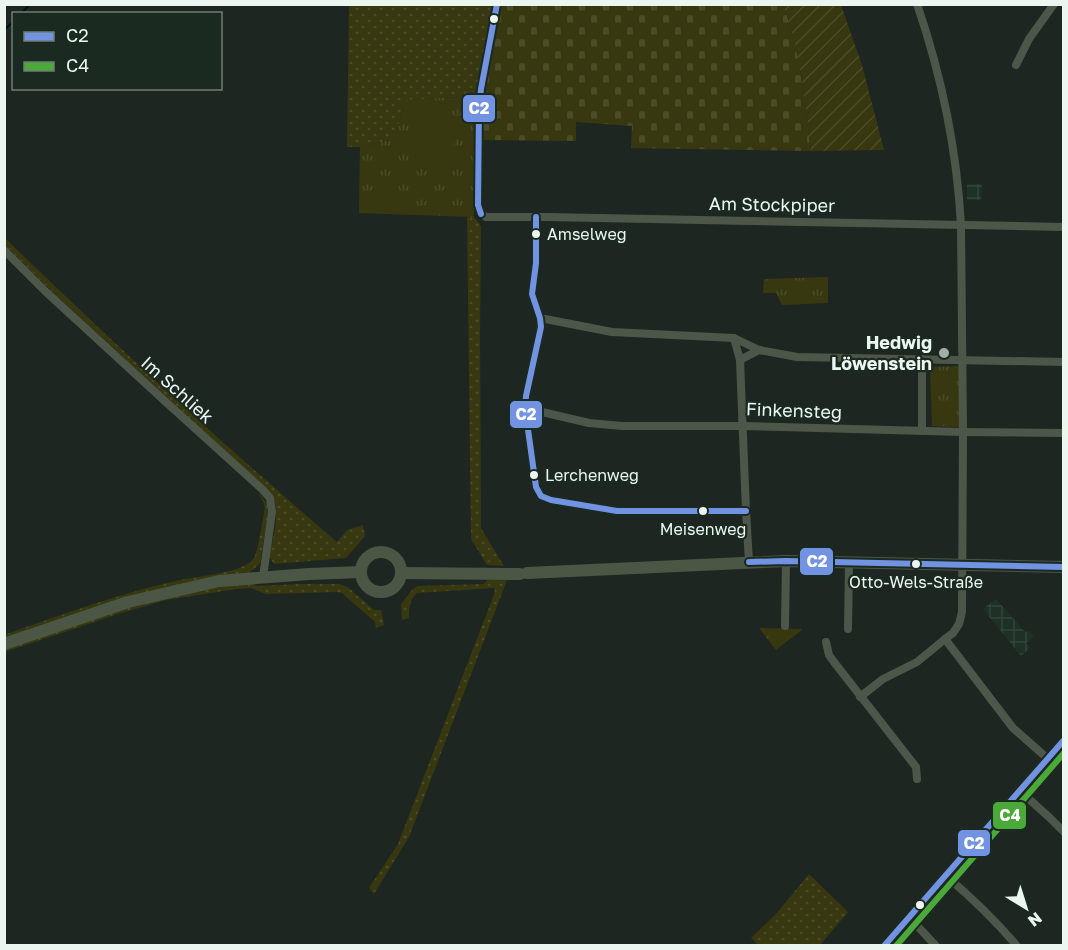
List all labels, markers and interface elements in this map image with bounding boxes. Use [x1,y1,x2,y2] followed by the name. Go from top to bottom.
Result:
[12,12,222,90] legend
[488,13,500,25] unlabelled marker
[66,24,89,46] text: C2
[66,54,89,76] text: C4
[462,94,496,123] line badge: C2
[468,98,490,118] text: C2
[709,192,835,216] street label: Am Stockpiper
[547,224,627,244] place label: Amselweg
[530,228,542,240] marker: Amselweg
[831,331,932,374] place label: Hedwig Löwenstein
[937,346,951,360] marker: Hedwig Löwenstein
[137,351,218,427] street label: Im Schliek
[746,397,842,423] street label: Finkensteg
[509,400,543,429] line badge: C2
[515,404,537,424] text: C2
[545,465,639,485] place label: Lerchenweg
[528,469,540,481] marker: Lerchenweg
[697,505,709,517] marker: Meisenweg
[660,519,746,539] place label: Meisenweg
[799,547,834,576] line badge: C2
[806,551,828,571] text: C2
[910,558,922,570] marker: Otto-Wels-Straße
[849,572,983,592] place label: Otto-Wels-Straße
[992,801,1027,830] line badge: C4
[999,805,1021,825] text: C4
[957,829,991,857] line badge: C2
[963,833,985,853] text: C2
[996,878,1056,938] north arrow
[914,899,926,911] unlabelled marker
[1024,908,1046,931] text: N

